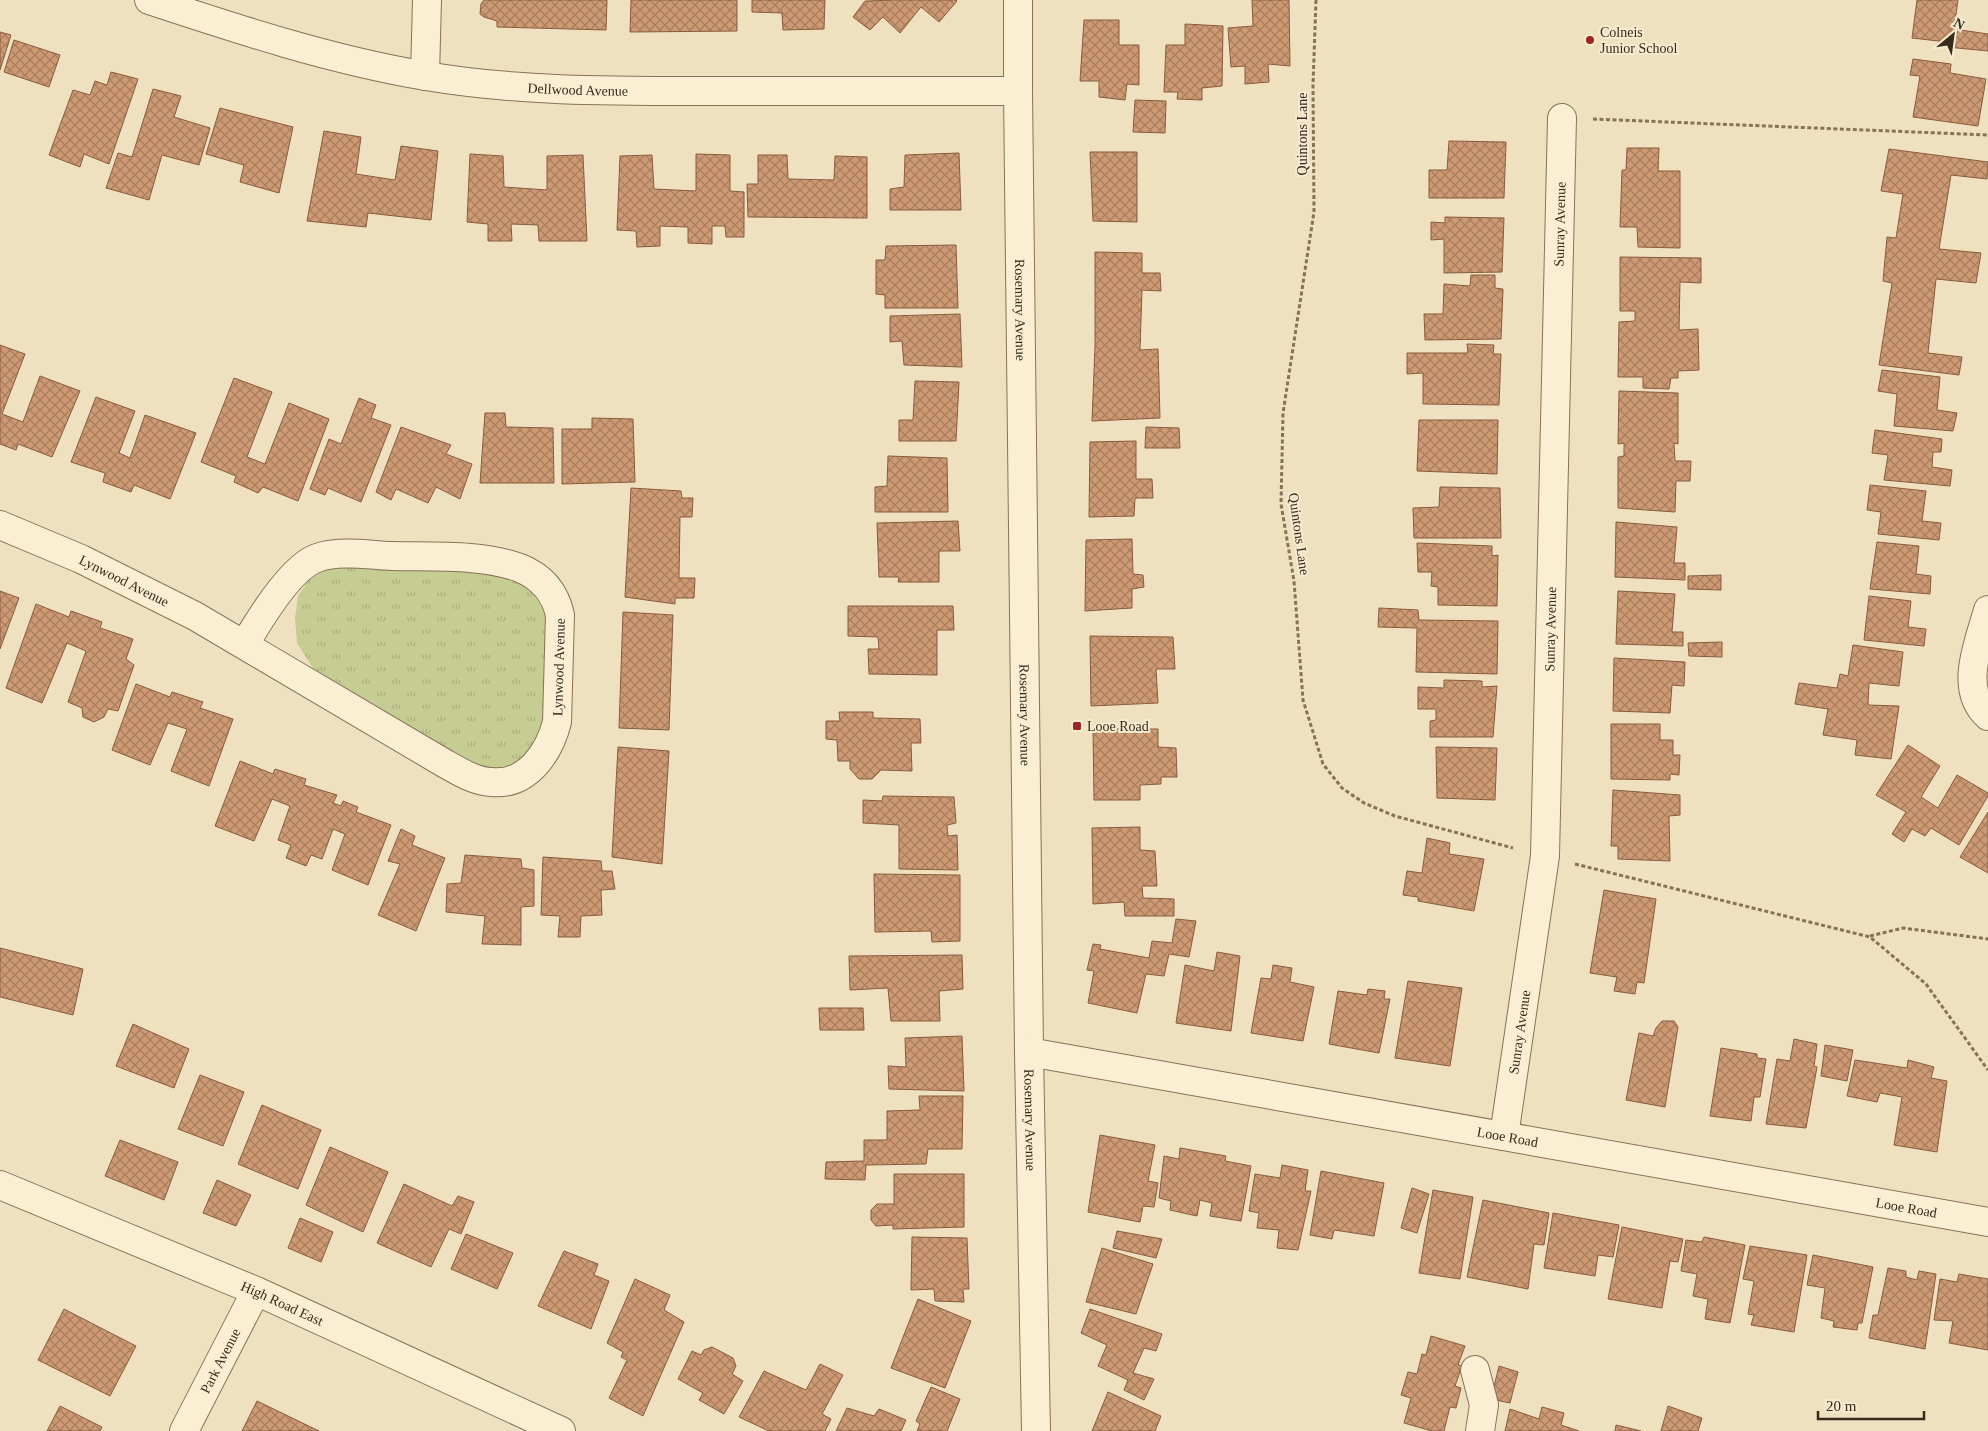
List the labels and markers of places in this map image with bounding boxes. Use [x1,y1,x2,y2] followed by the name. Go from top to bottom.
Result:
[1600,25,1678,56] place label: Colneis Junior School
[1584,34,1596,46] marker: Colneis Junior School
[1087,719,1149,734] place label: Looe Road
[1071,720,1083,732] marker: Looe Road

